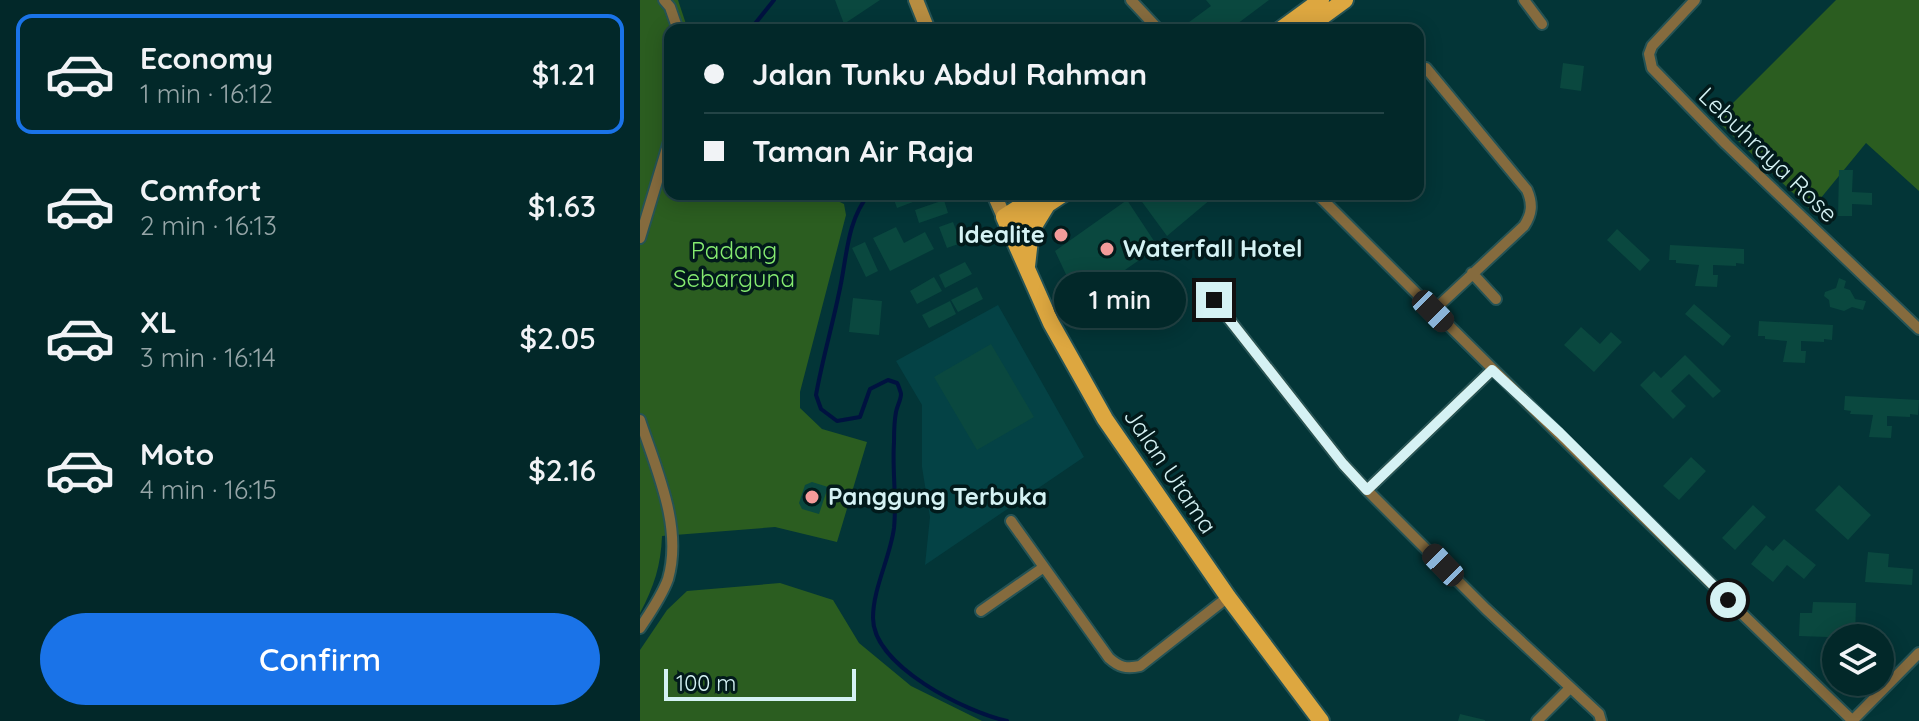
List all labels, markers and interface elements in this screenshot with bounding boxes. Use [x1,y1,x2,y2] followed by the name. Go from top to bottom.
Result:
[44,38,116,110] icon: car
[140,39,273,77] text: Economy
[532,55,596,93] text: $1.21
[752,55,1147,93] text: Jalan Tunku Abdul Rahman
[140,77,273,110] text: 1 min · 16:12
[1693,80,1844,228] street label: Lebuhraya Rose
[752,132,974,170] text: Taman Air Raja
[44,170,116,242] icon: car
[140,171,261,209] text: Comfort
[528,187,596,225] text: $1.63
[140,209,277,242] text: 2 min · 16:13
[958,219,1045,249] place label: Idealite
[1052,226,1070,244] marker: Idealite
[1123,233,1303,263] place label: Waterfall Hotel
[673,235,795,293] park label: Padang Sebarguna
[1098,240,1116,258] marker: Waterfall Hotel
[1054,272,1186,328] callout: 1 min
[1196,282,1232,318] route end
[1089,283,1151,316] text: 1 min
[1408,286,1458,336] car
[44,302,116,374] icon: car
[140,303,177,341] text: XL
[520,319,596,357] text: $2.05
[140,341,276,374] text: 3 min · 16:14
[1118,402,1224,539] street label: Jalan Utama
[44,434,116,506] icon: car
[140,435,214,473] text: Moto
[528,451,596,489] text: $2.16
[140,473,277,506] text: 4 min · 16:15
[828,481,1047,511] place label: Panggung Terbuka
[803,488,821,506] marker: Panggung Terbuka
[1418,539,1468,591] car
[1710,582,1746,618] route start
[40,613,600,705] button: Confirm
[1822,624,1894,696] map controls
[1822,624,1894,696] button: layers
[664,665,856,701] scale bar
[676,669,736,697] text: 100 m

